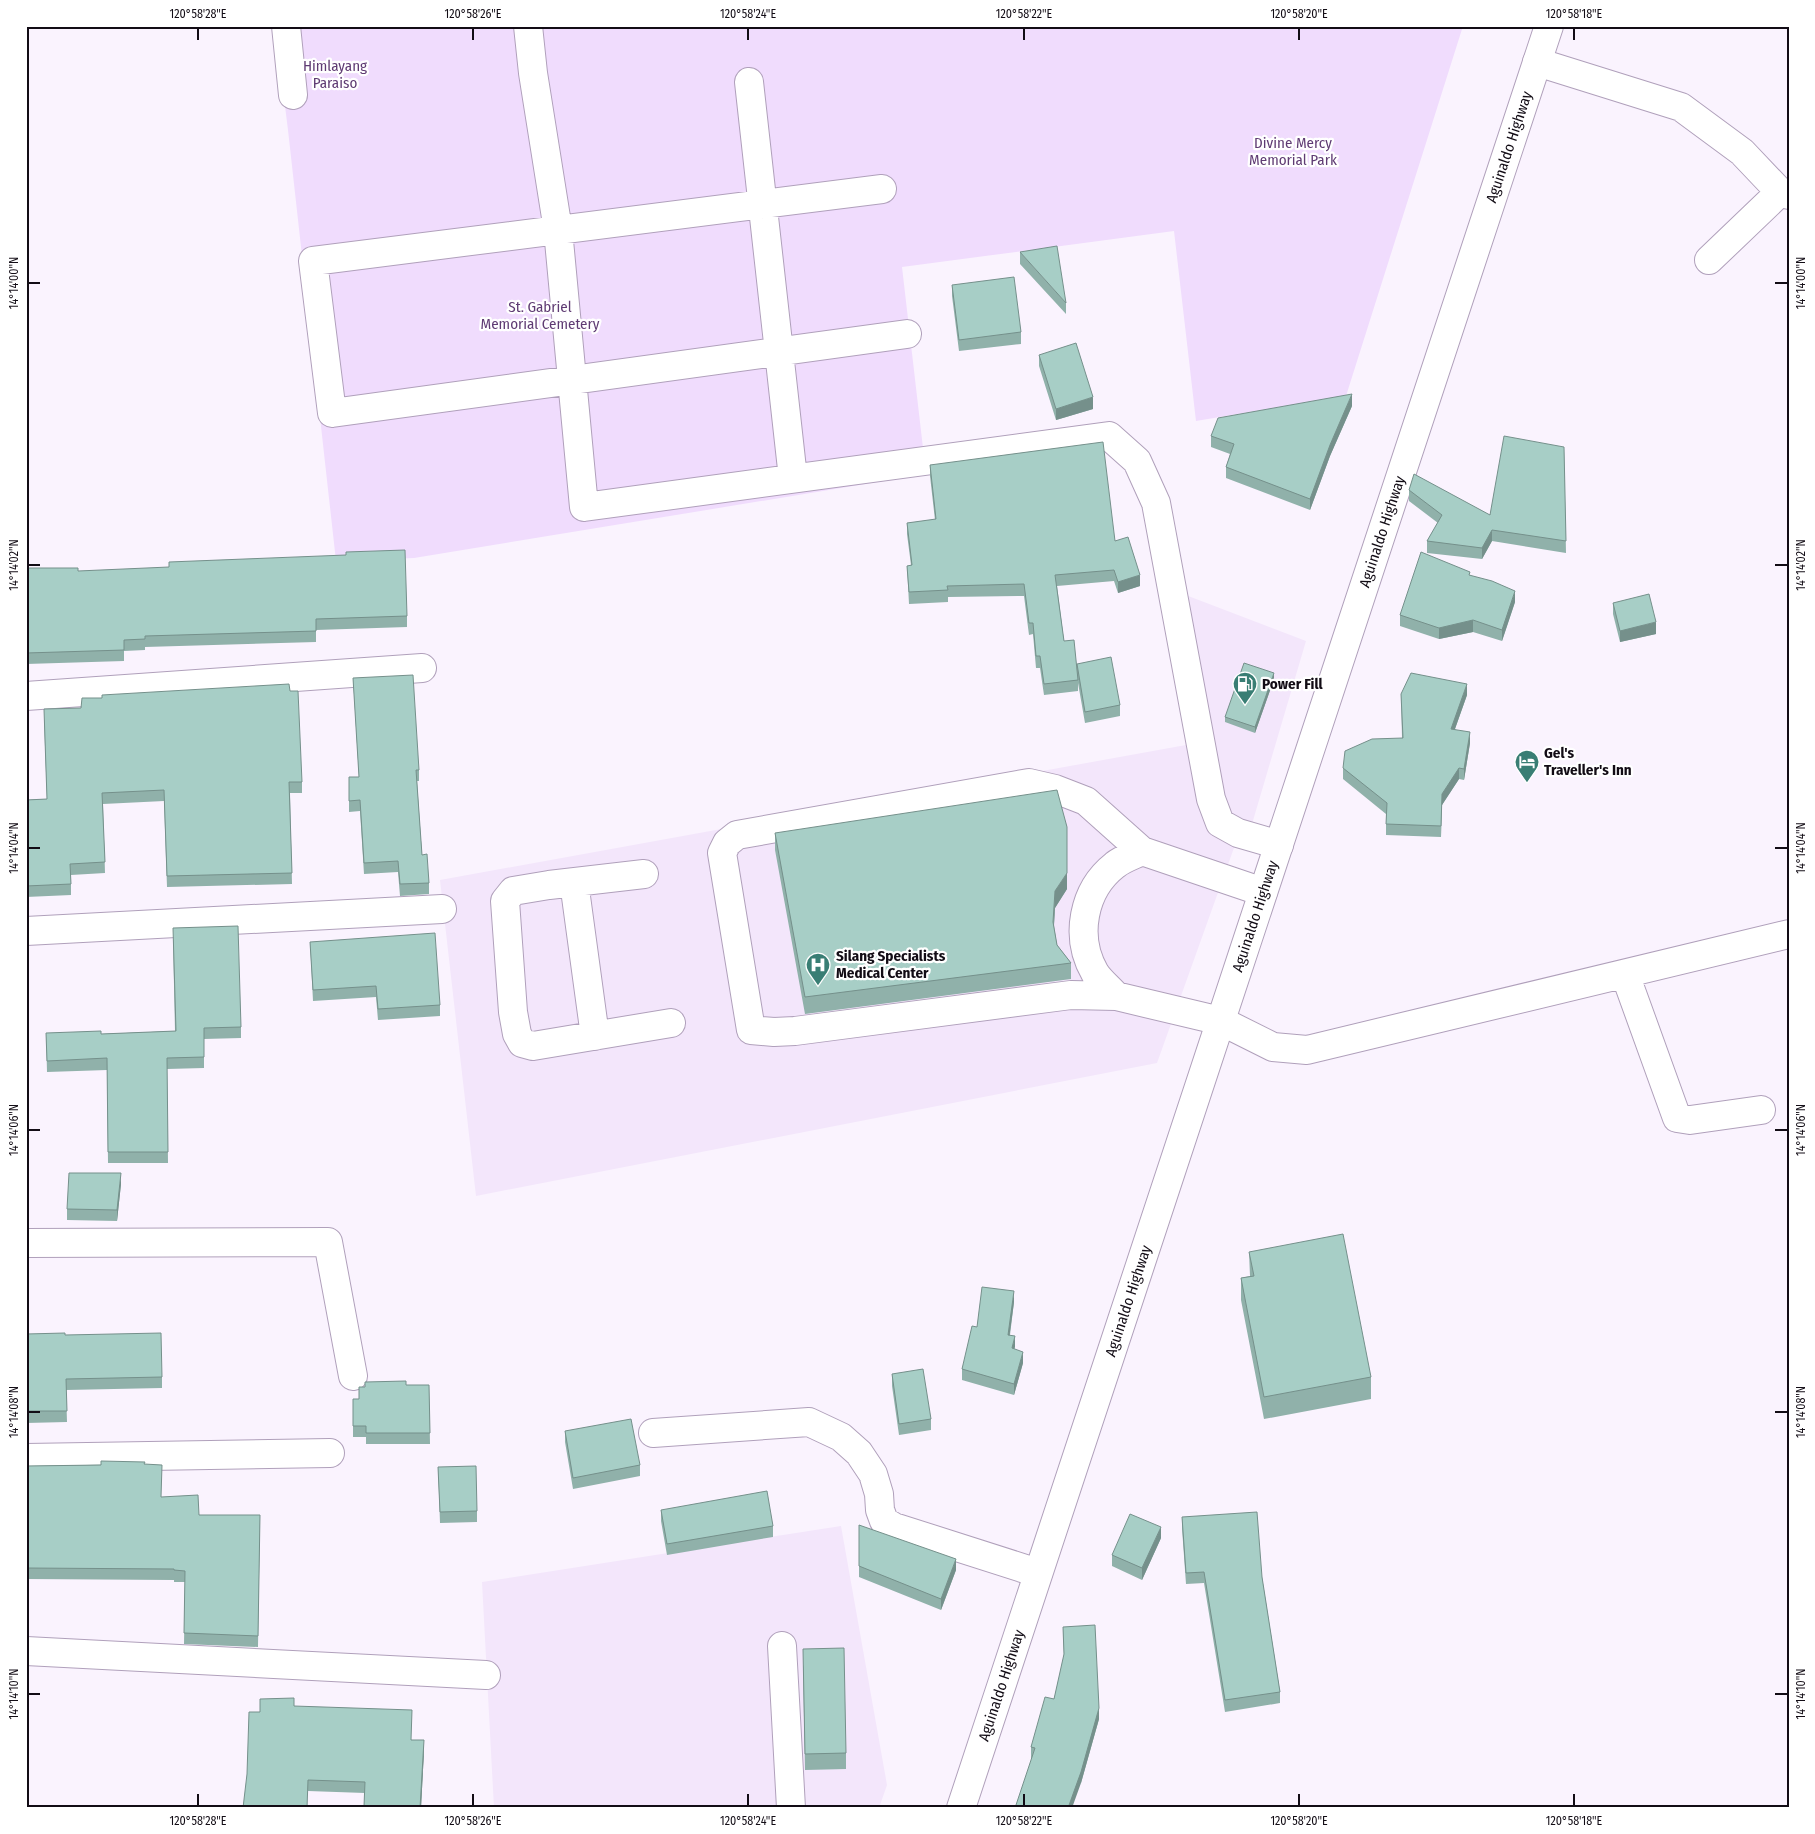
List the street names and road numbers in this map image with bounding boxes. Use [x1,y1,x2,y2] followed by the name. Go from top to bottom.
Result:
[1482,89,1536,205] street label: Aguinaldo Highway
[1355,473,1409,590] street label: Aguinaldo Highway
[1228,858,1282,974] street label: Aguinaldo Highway
[1102,1243,1155,1359] street label: Aguinaldo Highway
[975,1627,1028,1744] street label: Aguinaldo Highway

